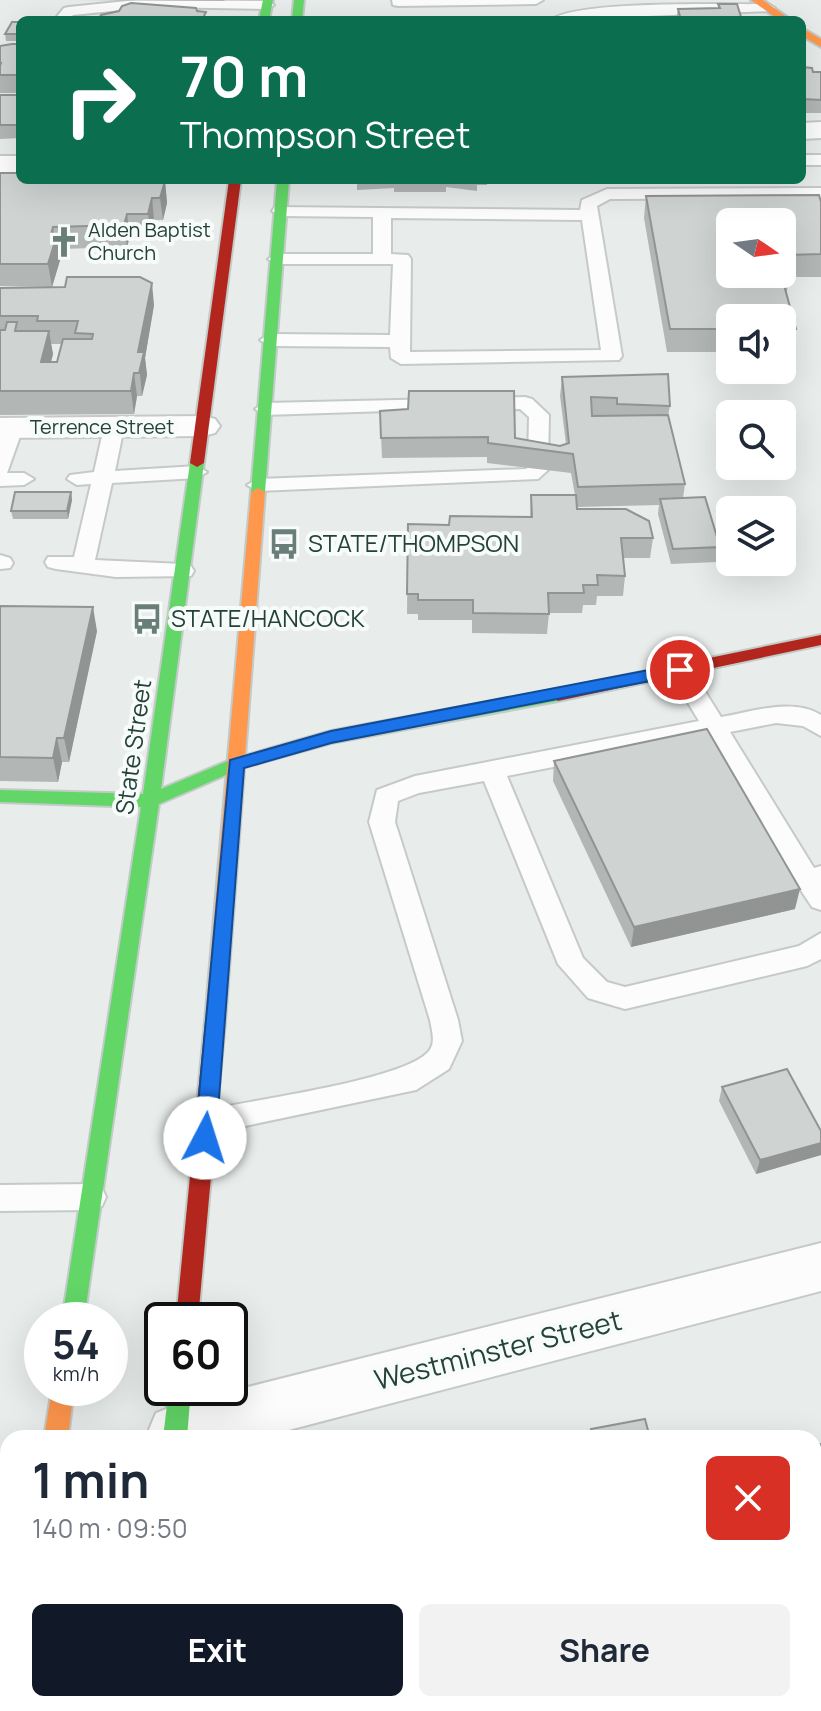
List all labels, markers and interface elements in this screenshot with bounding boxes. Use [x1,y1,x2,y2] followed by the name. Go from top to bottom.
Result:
[180,37,308,114] text: 70 m
[48,48,152,152] icon: right
[180,110,470,159] text: Thompson Street
[716,208,796,288] north arrow
[716,208,796,576] map controls
[88,216,211,266] place label: Alden Baptist Church
[47,225,81,259] church icon: Alden Baptist Church
[716,304,796,384] button: sound
[716,400,796,480] button: search
[30,413,174,440] street label: Terrence Street
[716,496,796,576] button: layers
[308,526,519,559] place label: STATE/THOMPSON
[267,527,301,561] bus stop icon: STATE/THOMPSON
[171,601,365,634] place label: STATE/HANCOCK
[130,602,164,636] bus stop icon: STATE/HANCOCK
[646,636,714,704] pin
[658,648,702,692] icon: arrive
[107,677,158,817] street label: State Street
[163,1096,247,1180] position arrow
[370,1300,625,1398] street label: Westminster Street
[144,1302,248,1406] speed limit sign: 60
[52,1316,100,1371] text: 54
[53,1360,99,1387] text: km/h
[32,1447,149,1512] text: 1 min
[706,1456,790,1540] button: close
[32,1510,188,1546] text: 140 m · 09:50
[32,1604,403,1696] button: Exit
[419,1604,790,1696] button: Share

